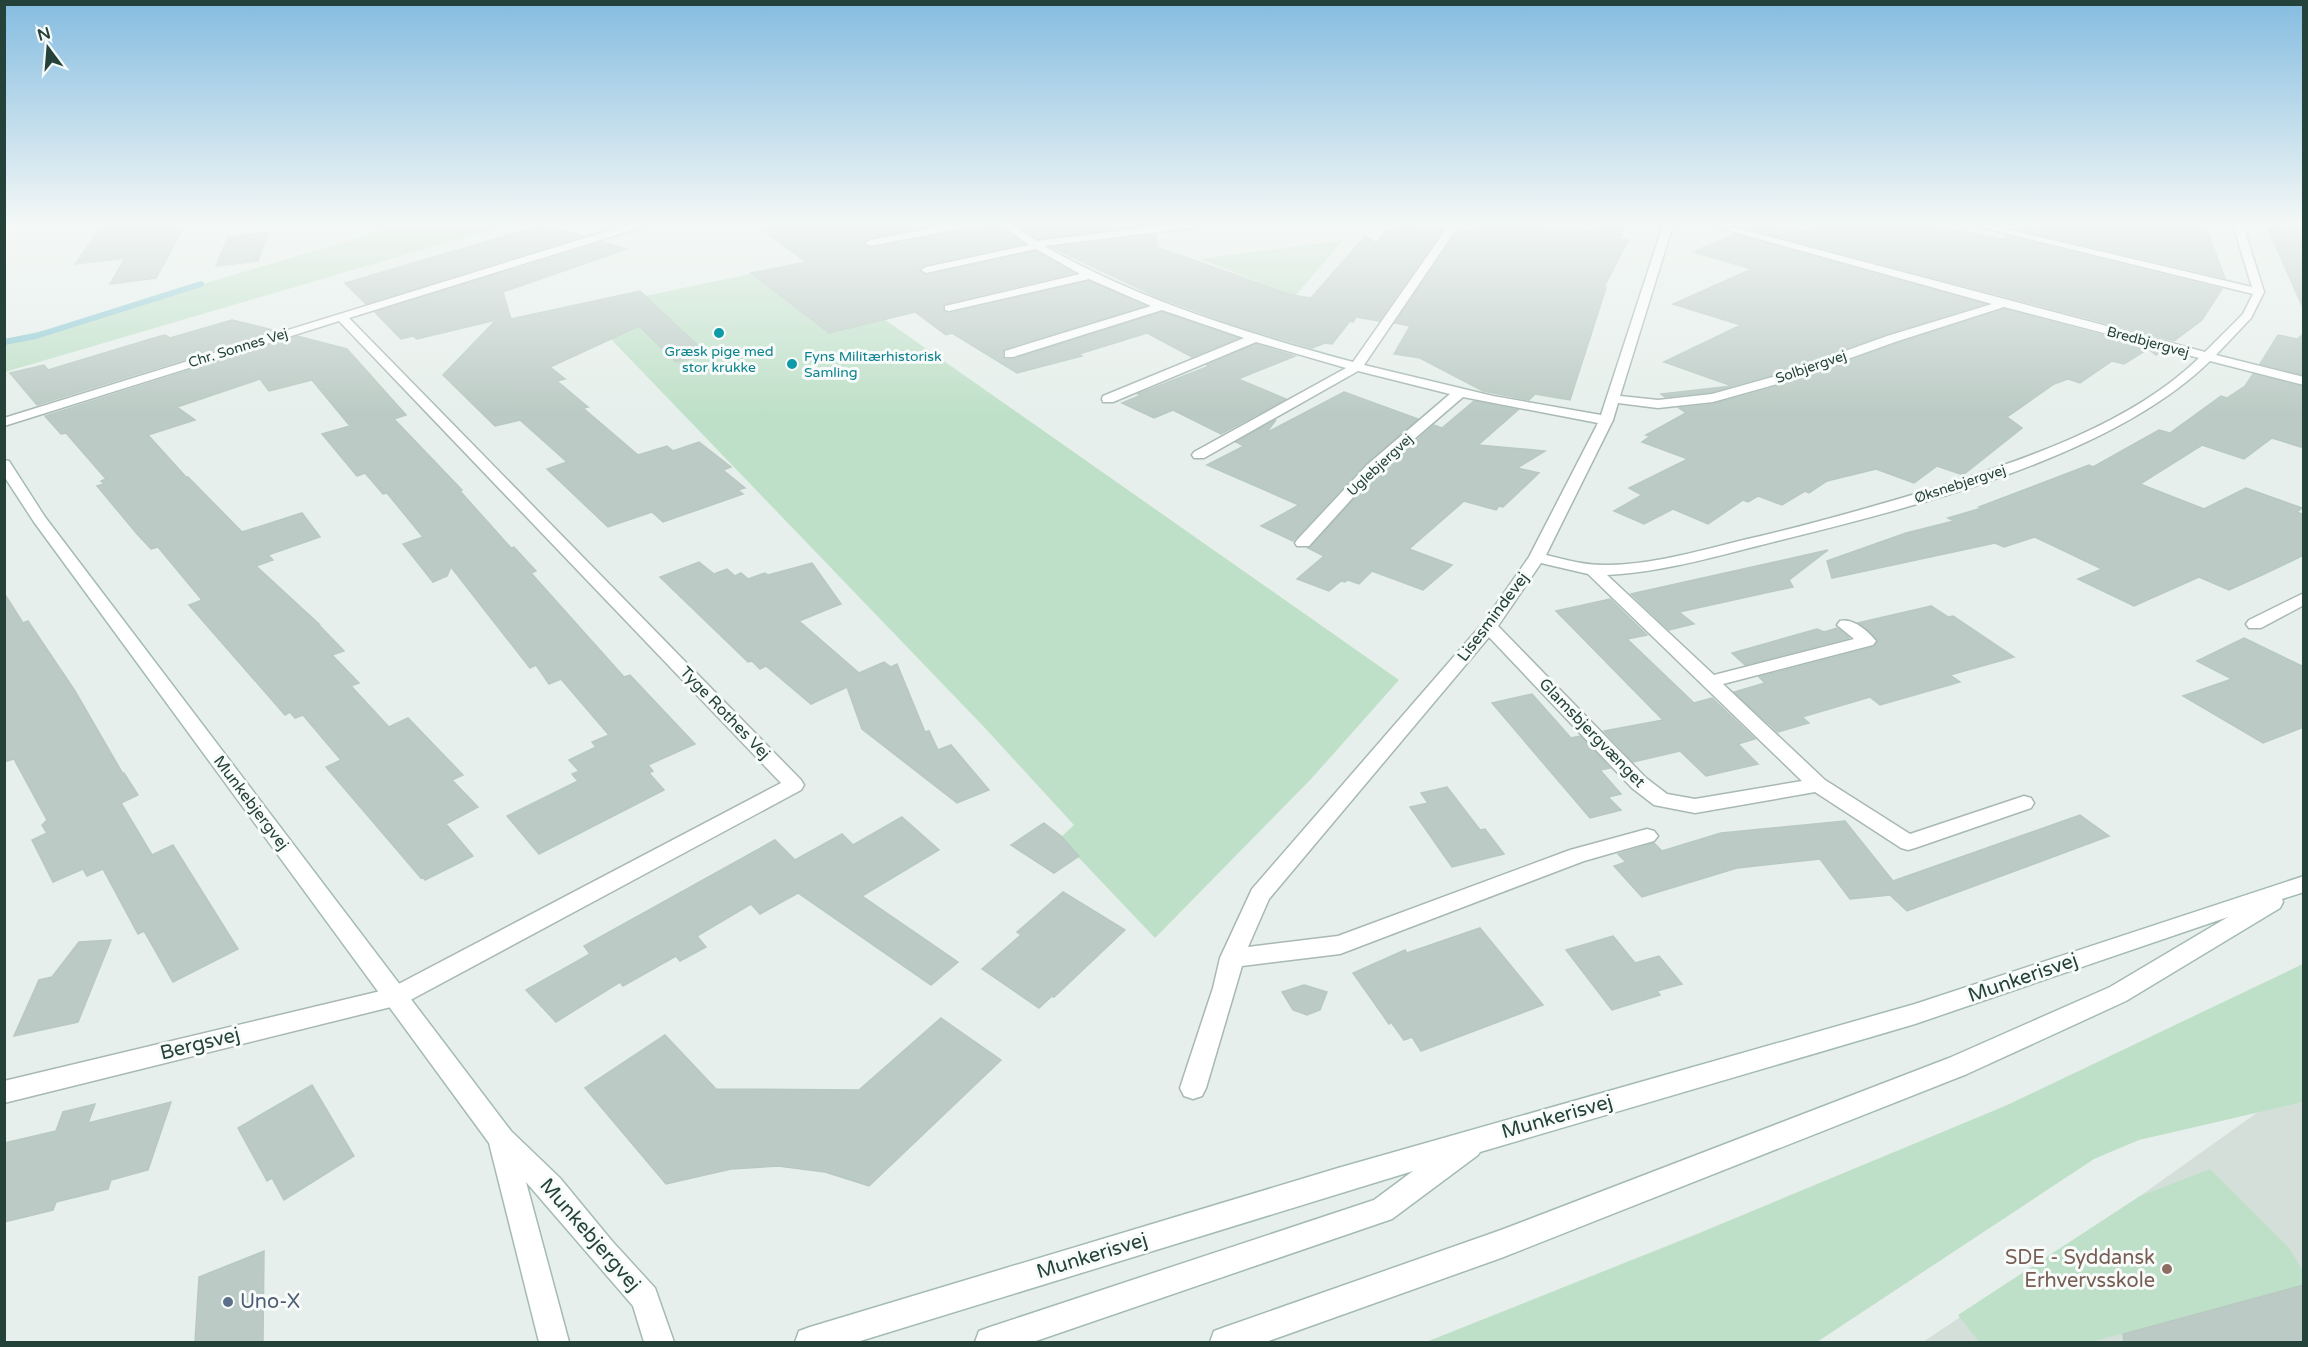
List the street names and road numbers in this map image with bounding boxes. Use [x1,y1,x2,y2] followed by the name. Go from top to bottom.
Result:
[2105,323,2191,361] street label: Bredbjergvej
[186,325,290,371] street label: Chr. Sonnes Vej
[1773,347,1849,387] street label: Solbjergvej
[1344,430,1416,500] street label: Uglebjergvej
[1912,461,2008,507] street label: Øksnebjergvej
[1453,568,1533,666] street label: Lisesmindevej
[676,662,774,764] street label: Tyge Rothes Vej
[1535,674,1649,792] street label: Glamsbjergvænget
[209,752,293,854] street label: Munkebjergvej
[1965,948,2081,1008] street label: Munkerisvej
[158,1023,242,1065] street label: Bergsvej
[1499,1090,1615,1144] street label: Munkerisvej
[535,1174,645,1296] street label: Munkebjergvej
[1034,1228,1150,1284] street label: Munkerisvej

